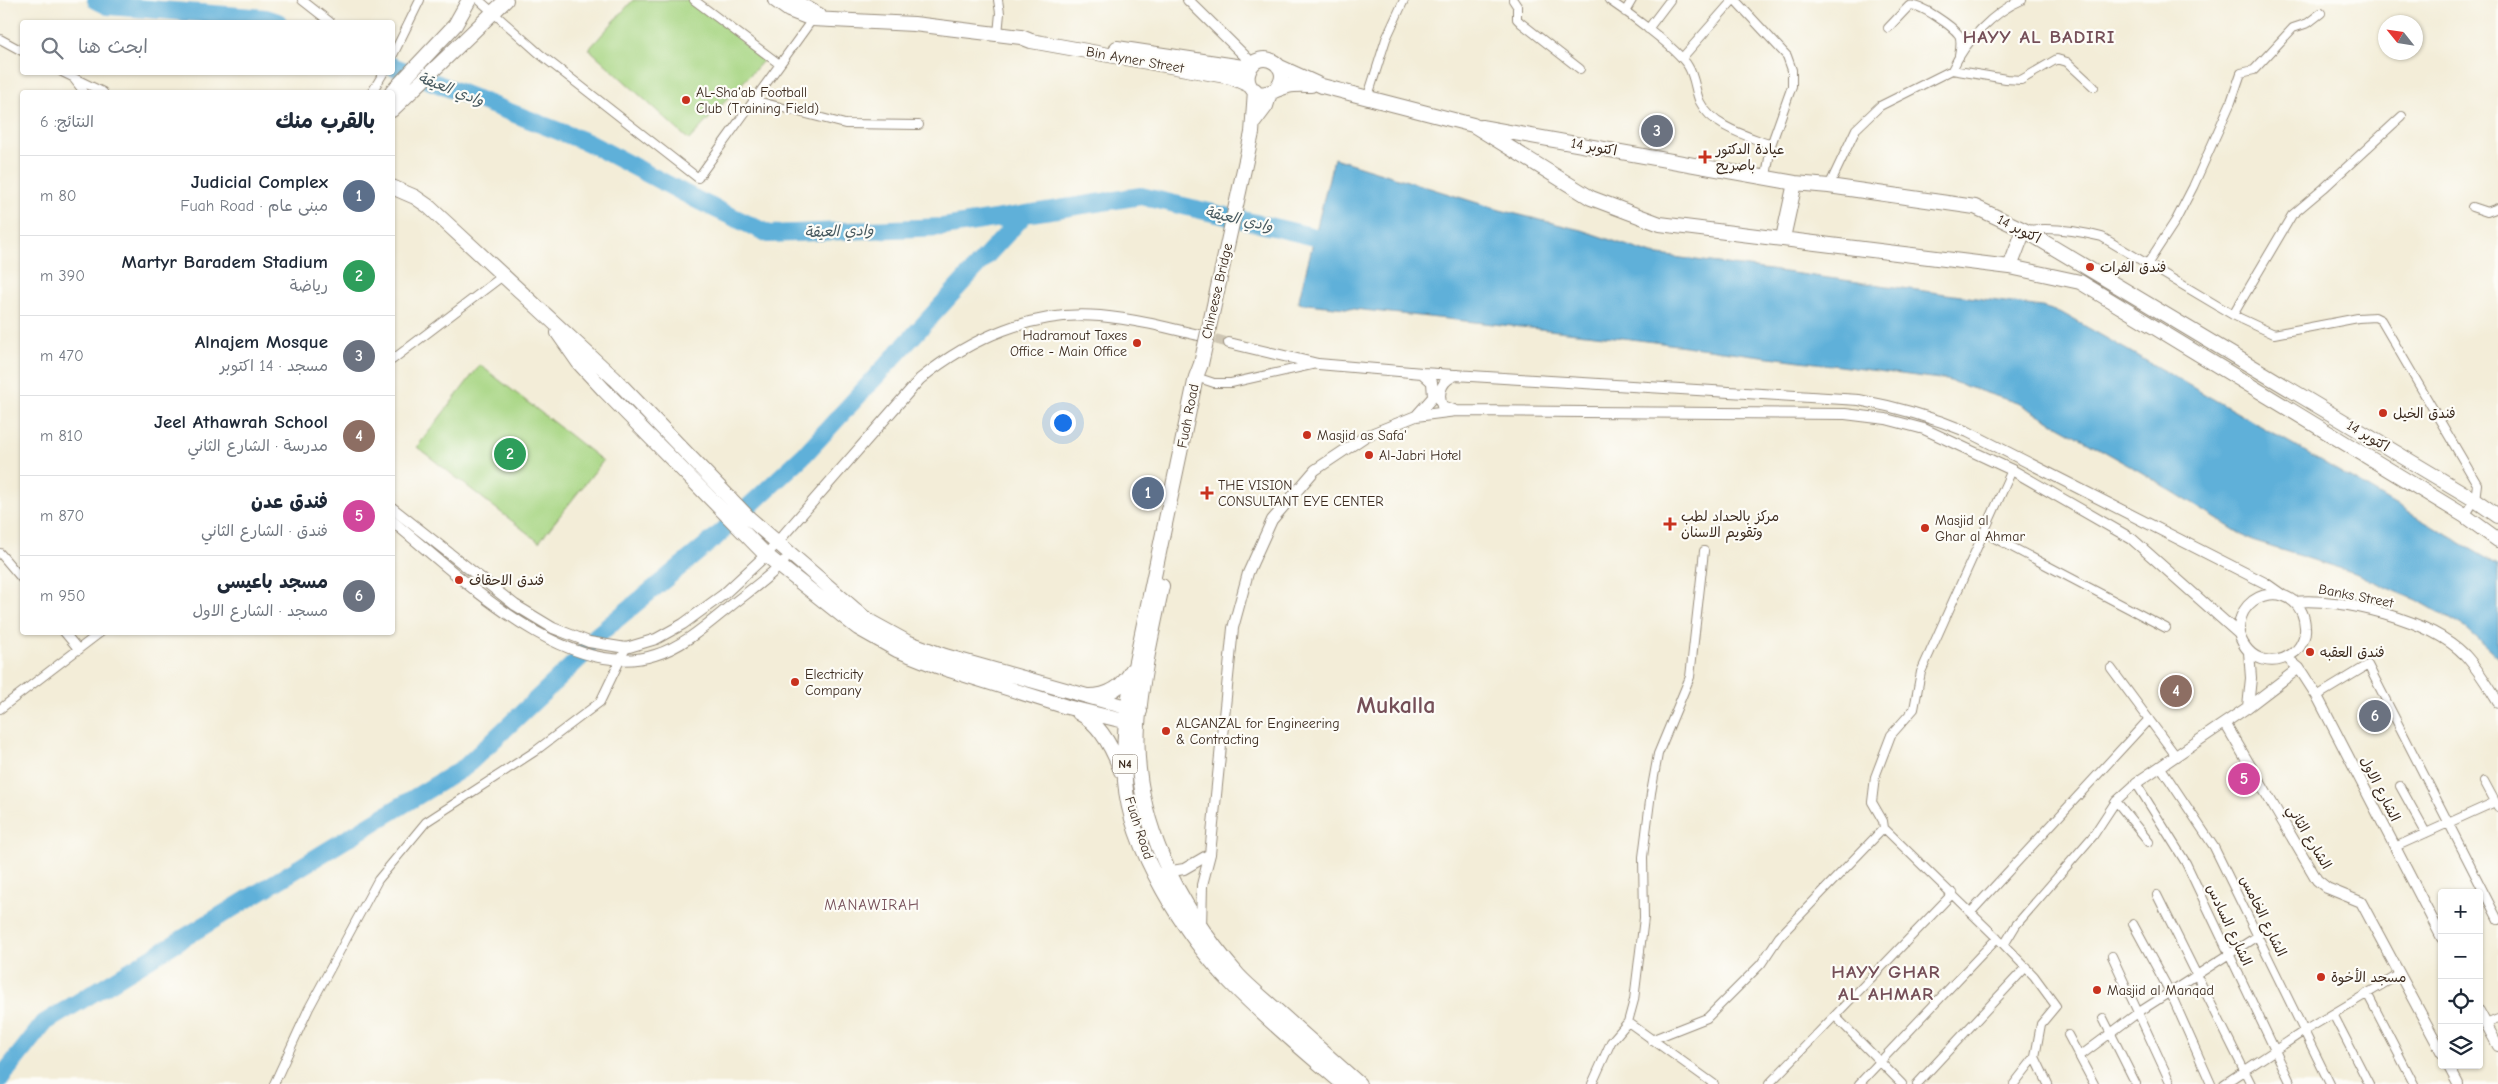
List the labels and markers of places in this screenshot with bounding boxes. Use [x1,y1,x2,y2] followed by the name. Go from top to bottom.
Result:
[696,84,819,117] place label: AL-Sha'ab Football Club (Training Field)
[680,94,692,106] marker: AL-Sha'ab Football Club (Training Field)
[1641,112,1673,150] pin: 3
[1715,141,1784,175] place label: عيادة الدكتور باصريح
[1698,150,1712,164] marker: عيادة الدكتور باصريح
[2100,259,2166,276] place label: فندق الفرات
[2084,261,2096,273] marker: فندق الفرات
[1010,327,1127,360] place label: Hadramout Taxes Office - Main Office
[1131,337,1143,349] marker: Hadramout Taxes Office - Main Office
[2393,405,2455,422] place label: فندق الخيل
[2377,407,2389,419] marker: فندق الخيل
[1317,427,1407,444] place label: Masjid as Safa'
[1301,429,1313,441] marker: Masjid as Safa'
[494,435,526,473] pin: 2
[1379,447,1461,464] place label: Al-Jabri Hotel
[1363,449,1375,461] marker: Al-Jabri Hotel
[1132,474,1164,512] pin: 1
[1218,477,1384,510] place label: THE VISION CONSULTANT EYE CENTER
[1200,486,1214,500] marker: THE VISION CONSULTANT EYE CENTER
[1681,508,1779,543] place label: مركز بالحداد لطب وتقويم الاسنان
[1935,512,2025,545] place label: Masjid al Ghar al Ahmar
[1663,517,1677,531] marker: مركز بالحداد لطب وتقويم الاسنان
[1919,522,1931,534] marker: Masjid al Ghar al Ahmar
[469,572,544,589] place label: فندق الاحقاف
[453,574,465,586] marker: فندق الاحقاف
[2320,644,2384,661] place label: فندق العقبه
[2304,646,2316,658] marker: فندق العقبه
[805,666,864,699] place label: Electricity Company
[2160,672,2192,710] pin: 4
[789,676,801,688] marker: Electricity Company
[2359,697,2391,735] pin: 6
[1176,715,1340,748] place label: ALGANZAL for Engineering & Contracting
[1160,725,1172,737] marker: ALGANZAL for Engineering & Contracting
[2228,760,2260,798] pin: 5
[2331,968,2407,986] place label: مسجد الأخوة
[2315,971,2327,983] marker: مسجد الأخوة
[2107,982,2214,999] place label: Masjid al Manqad
[2091,984,2103,996] marker: Masjid al Manqad

